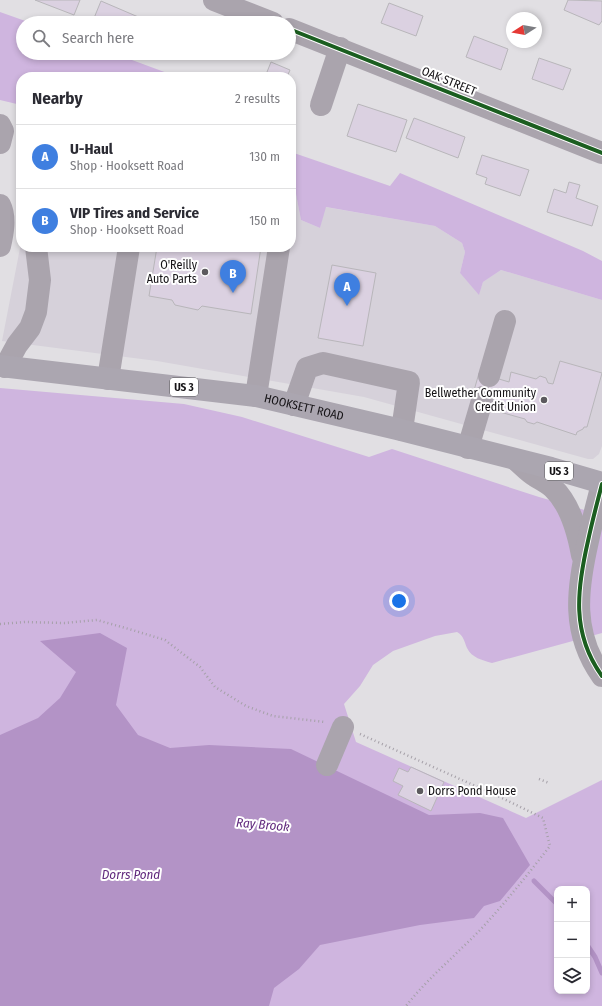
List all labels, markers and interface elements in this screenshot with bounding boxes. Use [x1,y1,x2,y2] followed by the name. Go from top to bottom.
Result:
[506,12,542,48] north arrow
[16,16,296,60] search box
[30,27,52,49] icon: search
[62,29,134,47] text: Search here
[420,64,479,98] street label: OAK STREET
[32,88,83,109] text: Nearby
[235,91,280,106] text: 2 results
[70,140,113,158] text: U-Haul
[41,149,49,164] text: A
[249,149,280,164] text: 130 m
[70,158,184,173] text: Shop · Hooksett Road
[70,204,199,222] text: VIP Tires and Service
[41,213,49,228] text: B
[249,213,280,228] text: 150 m
[70,222,184,237] text: Shop · Hooksett Road
[147,258,198,286] place label: O'Reilly Auto Parts
[220,260,246,293] pin: B
[200,267,210,277] marker: O'Reilly Auto Parts
[334,273,360,306] pin: A
[170,378,198,396] road number: US 3
[425,386,537,414] place label: Bellwether Community Credit Union
[263,391,345,423] street label: HOOKSETT ROAD
[539,395,549,405] marker: Bellwether Community Credit Union
[545,462,573,480] road number: US 3
[389,591,409,611] your location
[428,784,516,798] place label: Dorrs Pond House
[415,786,425,796] marker: Dorrs Pond House
[236,815,291,834] water label: Ray Brook
[102,867,160,882] water label: Dorrs Pond
[554,886,590,994] map controls
[554,886,590,922] button: +
[554,922,590,958] button: −
[554,958,590,994] button: layers

